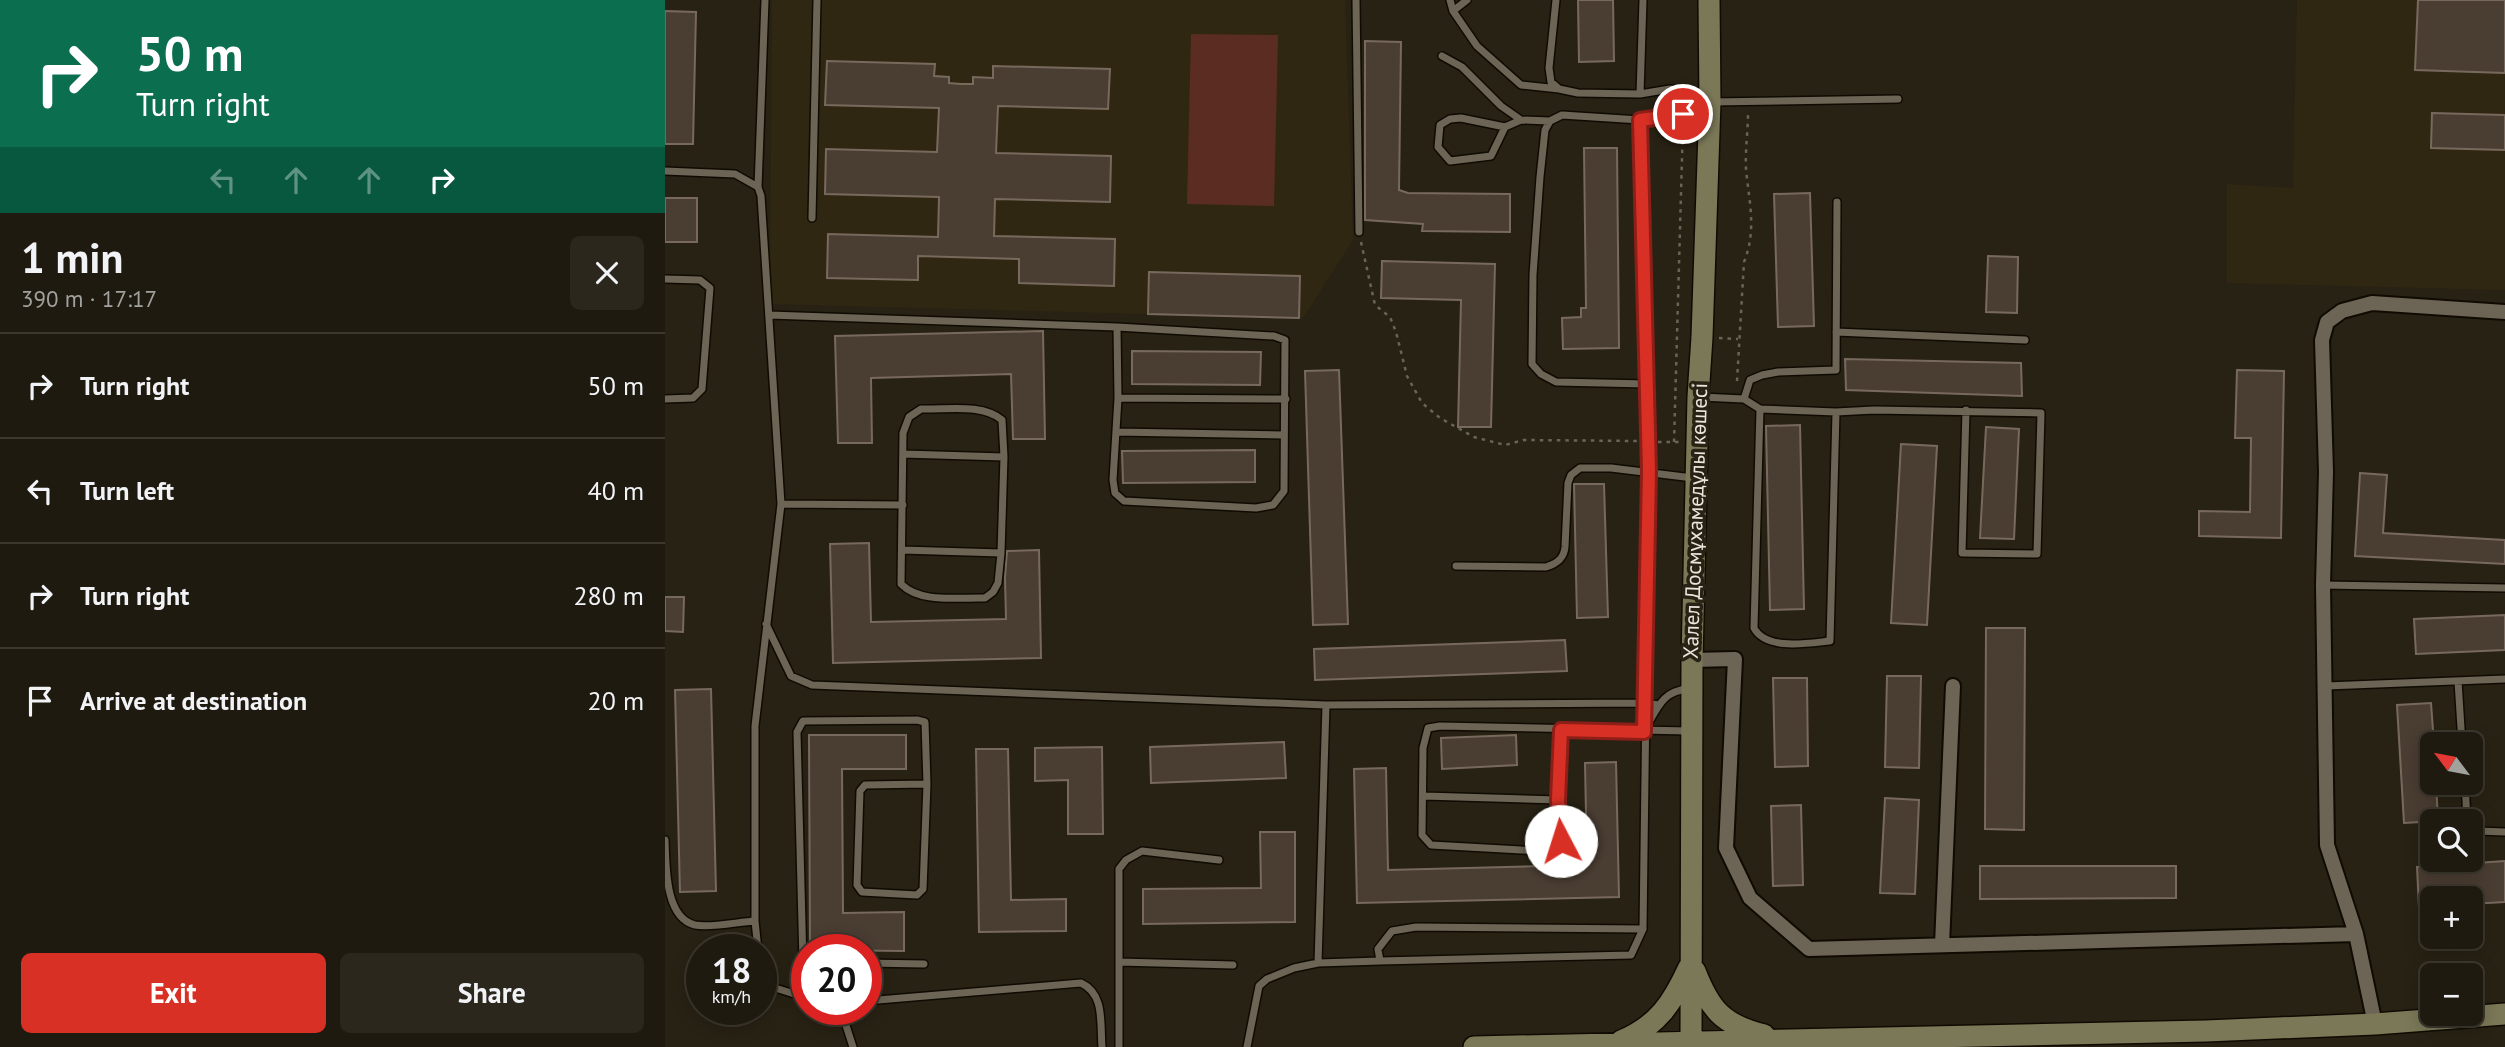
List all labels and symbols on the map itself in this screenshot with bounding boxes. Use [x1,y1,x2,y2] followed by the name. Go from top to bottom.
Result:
[1653,84,1713,144] pin
[1677,382,1713,660] street label: Халел Досмұхамедұлы көшесі
[2420,732,2483,794] north arrow
[1524,804,1598,878] position arrow
[791,934,882,1025] speed limit sign: 20

